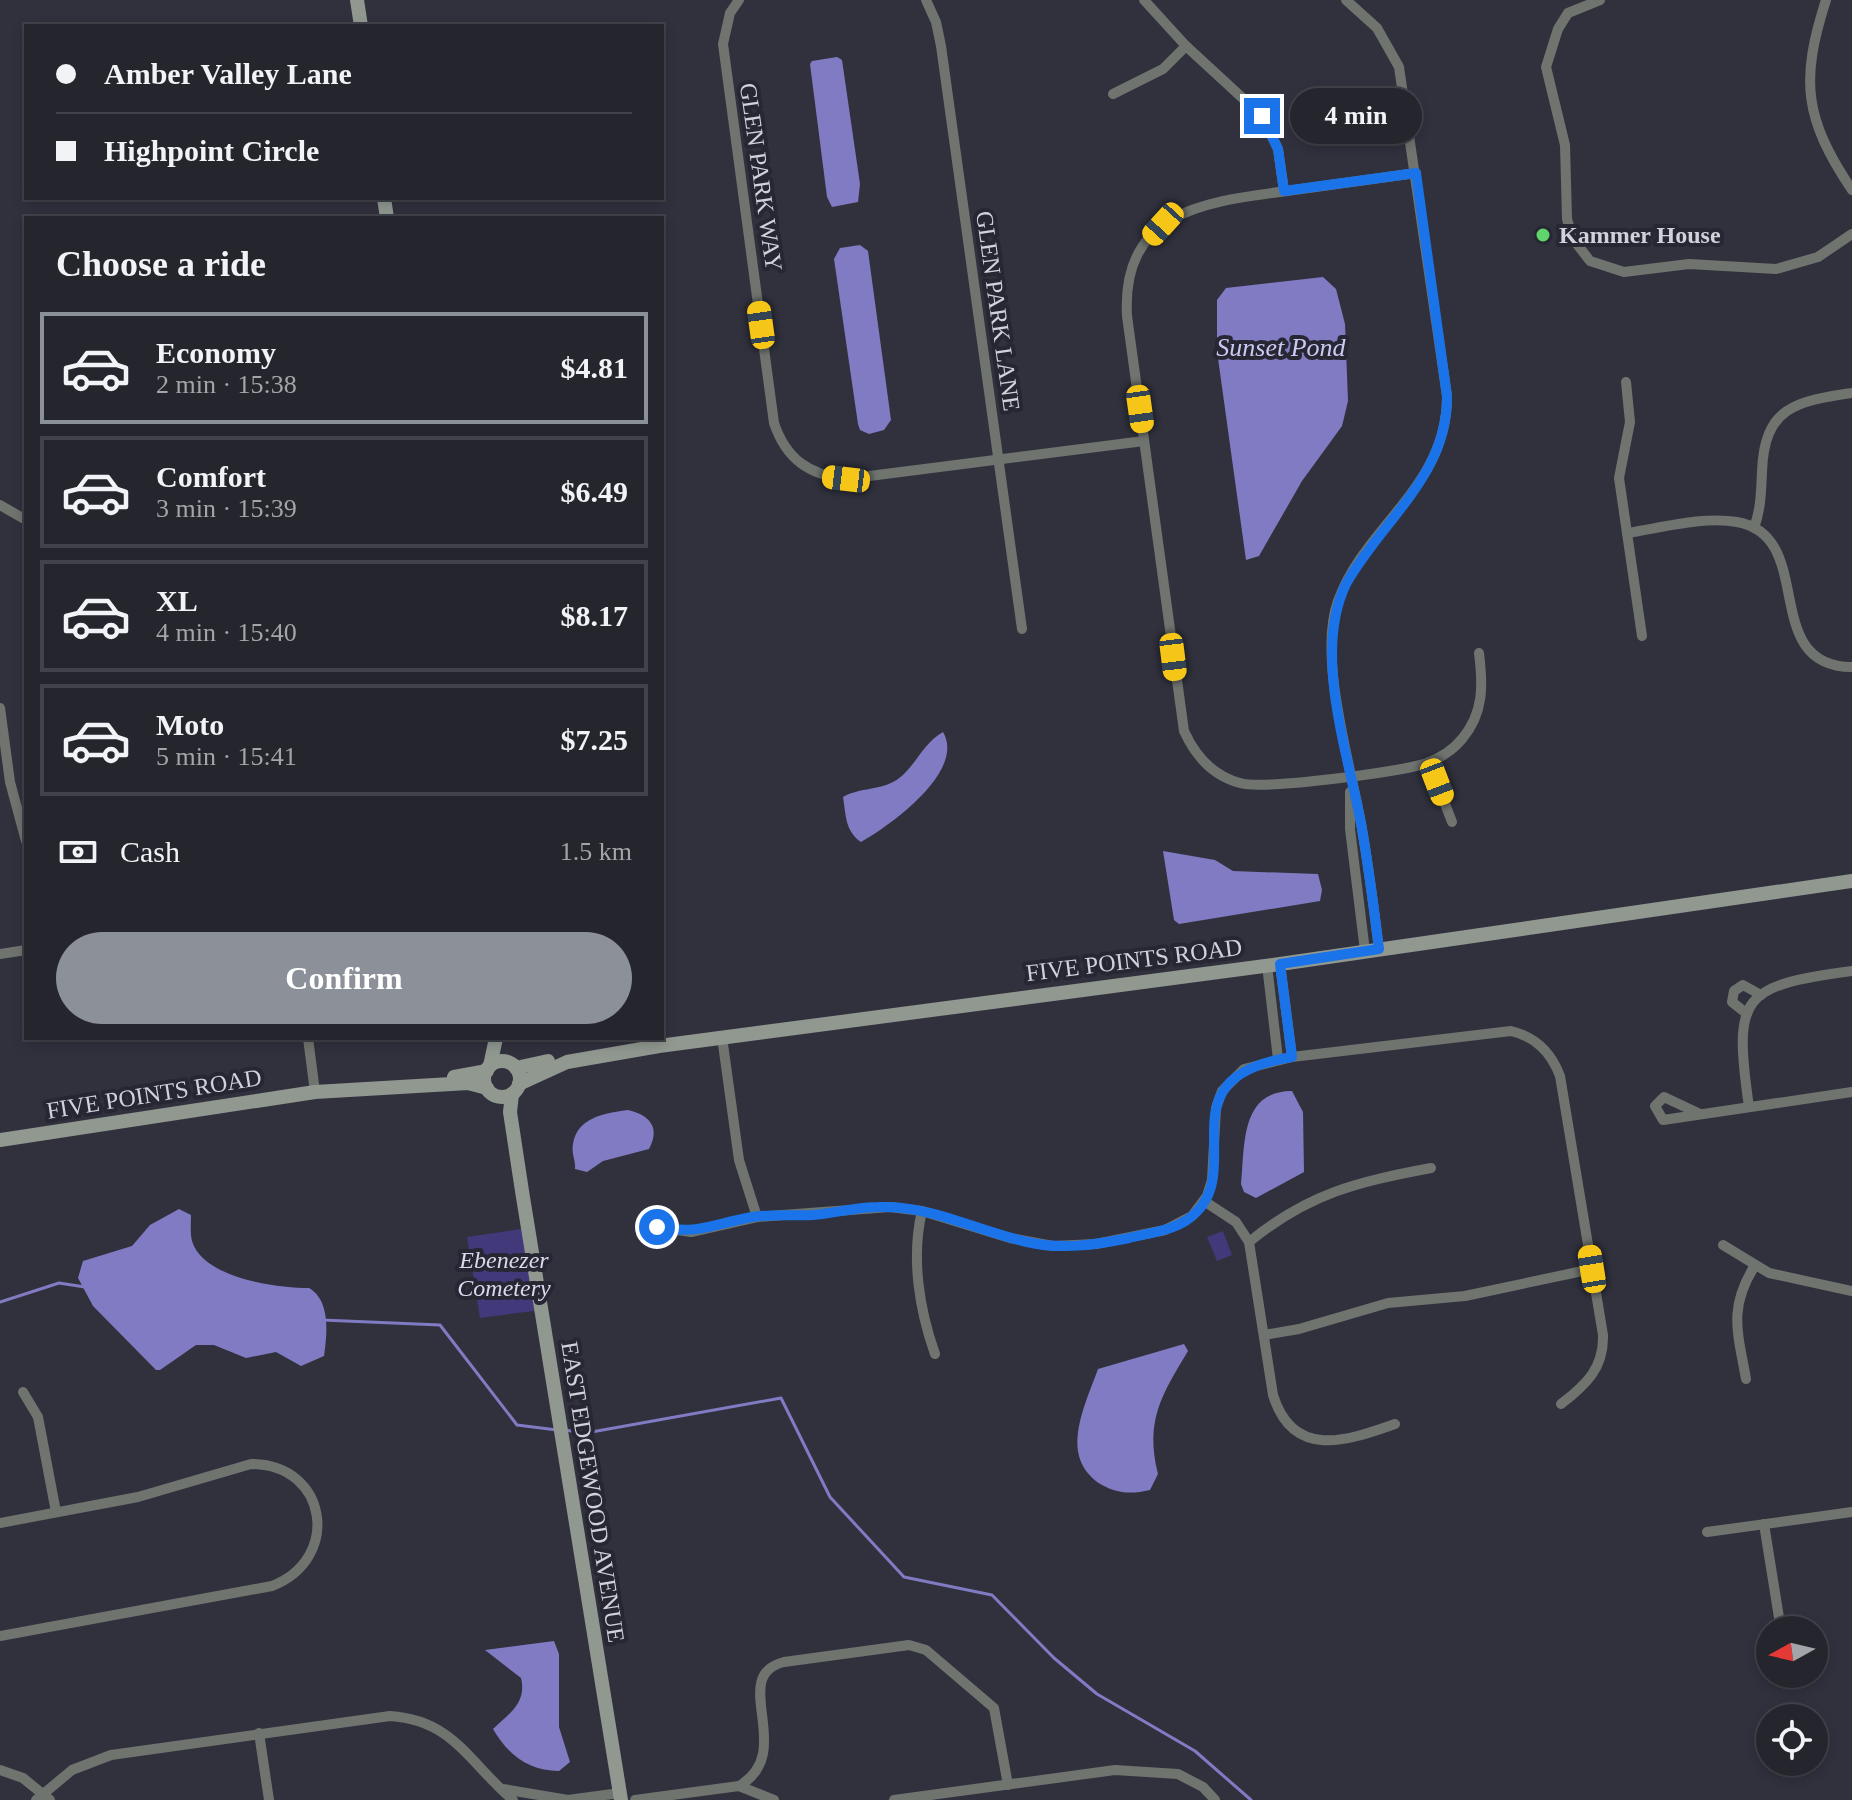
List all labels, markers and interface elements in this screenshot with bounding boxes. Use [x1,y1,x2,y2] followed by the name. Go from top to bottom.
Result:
[104,57,352,90] text: Amber Valley Lane
[735,81,787,273] street label: GLEN PARK WAY
[1290,88,1422,144] callout: 4 min
[1244,98,1280,134] route end
[1325,101,1387,130] text: 4 min
[104,134,319,167] text: Highpoint Circle
[1138,198,1188,250] car
[971,209,1025,413] street label: GLEN PARK LANE
[1559,222,1721,248] place label: Kammer House
[1534,226,1552,244] marker: Kammer House
[56,244,266,284] text: Choose a ride
[746,300,776,350] car
[60,332,132,404] icon: car
[1216,333,1347,362] water label: Sunset Pond
[156,336,276,369] text: Economy
[561,351,628,384] text: $4.81
[156,370,297,399] text: 2 min · 15:38
[1125,384,1155,434] car
[60,456,132,528] icon: car
[156,460,266,493] text: Comfort
[821,464,871,494] car
[561,475,628,508] text: $6.49
[156,494,297,523] text: 3 min · 15:39
[60,580,132,652] icon: car
[156,584,198,617] text: XL
[561,599,628,632] text: $8.17
[156,618,297,647] text: 4 min · 15:40
[1158,632,1188,682] car
[60,704,132,776] icon: car
[156,708,224,741] text: Moto
[561,723,628,756] text: $7.25
[156,742,297,771] text: 5 min · 15:41
[1417,755,1457,809] car
[56,830,100,874] icon: cash
[120,835,180,868] text: Cash
[560,837,632,866] text: 1.5 km
[56,932,632,1024] button: Confirm
[1025,934,1243,986] street label: FIVE POINTS ROAD
[45,1064,263,1124] street label: FIVE POINTS ROAD
[639,1209,675,1245] route start
[1576,1243,1608,1295] car
[457,1247,551,1301] park label: Ebenezer Cometery
[556,1340,630,1644] street label: EAST EDGEWOOD AVENUE
[1756,1616,1828,1688] north arrow
[1756,1616,1828,1776] map controls
[1756,1704,1828,1776] button: locate

